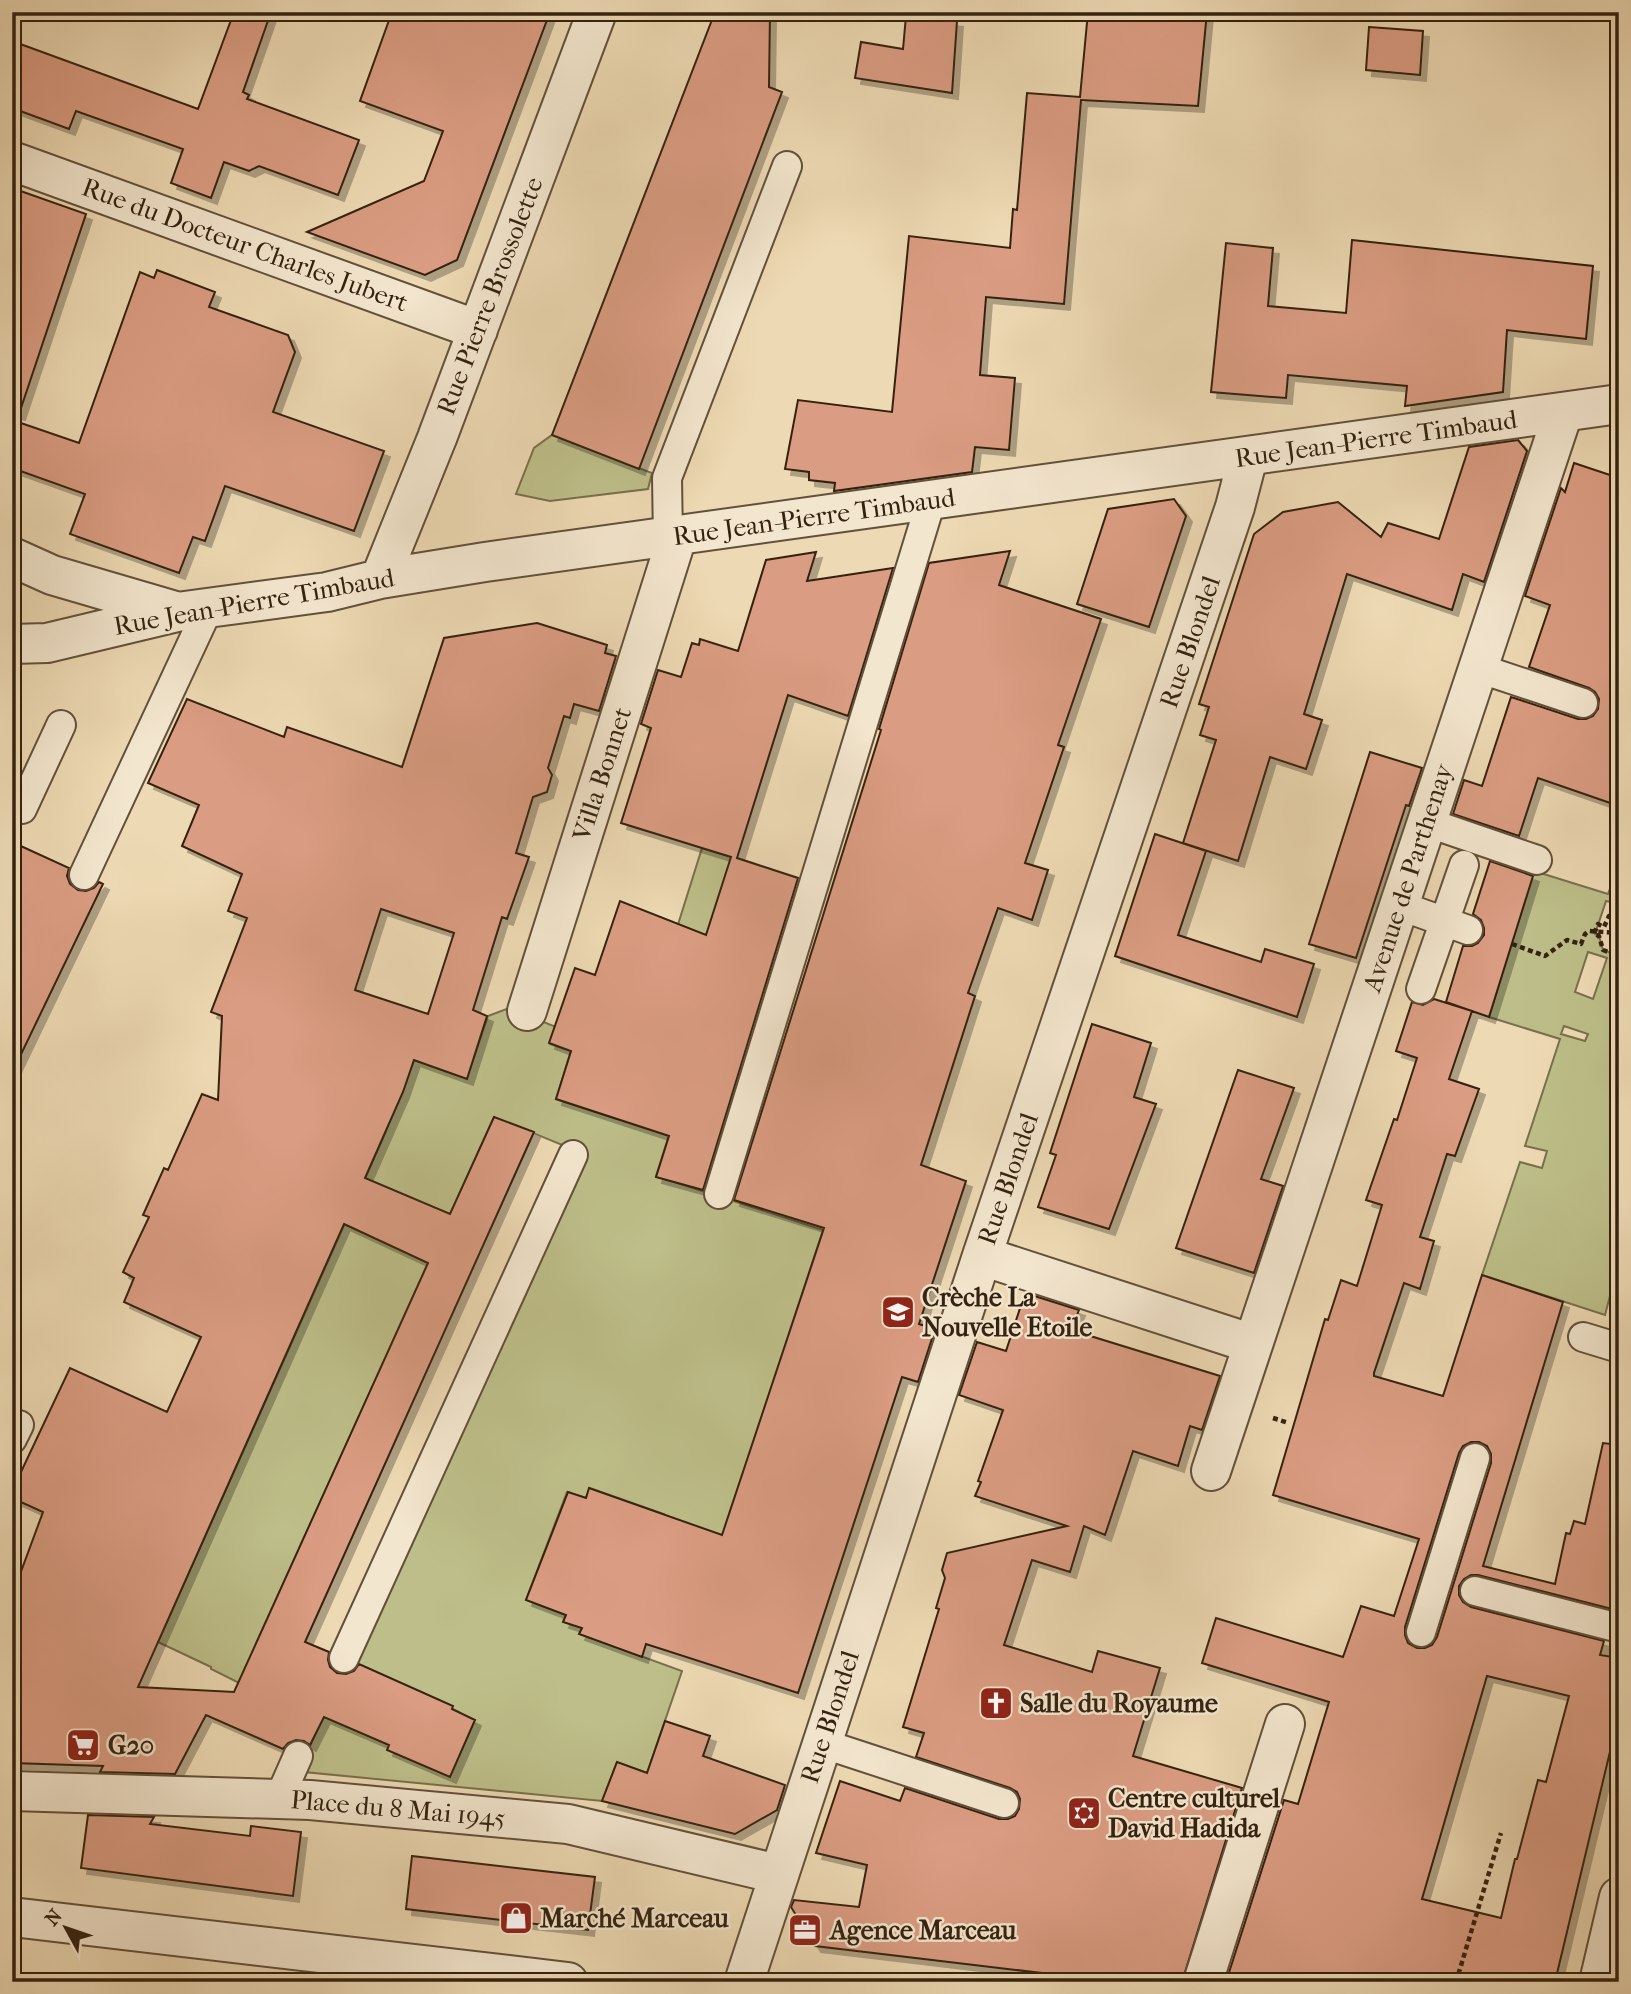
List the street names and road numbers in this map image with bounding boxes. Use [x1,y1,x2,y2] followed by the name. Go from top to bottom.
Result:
[78,171,413,319] street label: Rue du Docteur Charles Jubert
[430,173,550,419] street label: Rue Pierre Brossolette
[1233,404,1520,474] street label: Rue Jean-Pierre Timbaud
[671,482,958,552] street label: Rue Jean-Pierre Timbaud
[111,562,398,642] street label: Rue Jean-Pierre Timbaud
[1153,572,1227,712] street label: Rue Blondel
[566,703,638,846] street label: Villa Bonnet
[1356,759,1460,997] street label: Avenue de Parthenay
[971,1109,1045,1249] street label: Rue Blondel
[794,1647,866,1787] street label: Rue Blondel
[289,1784,507,1834] street label: Place du 8 Mai 1945

